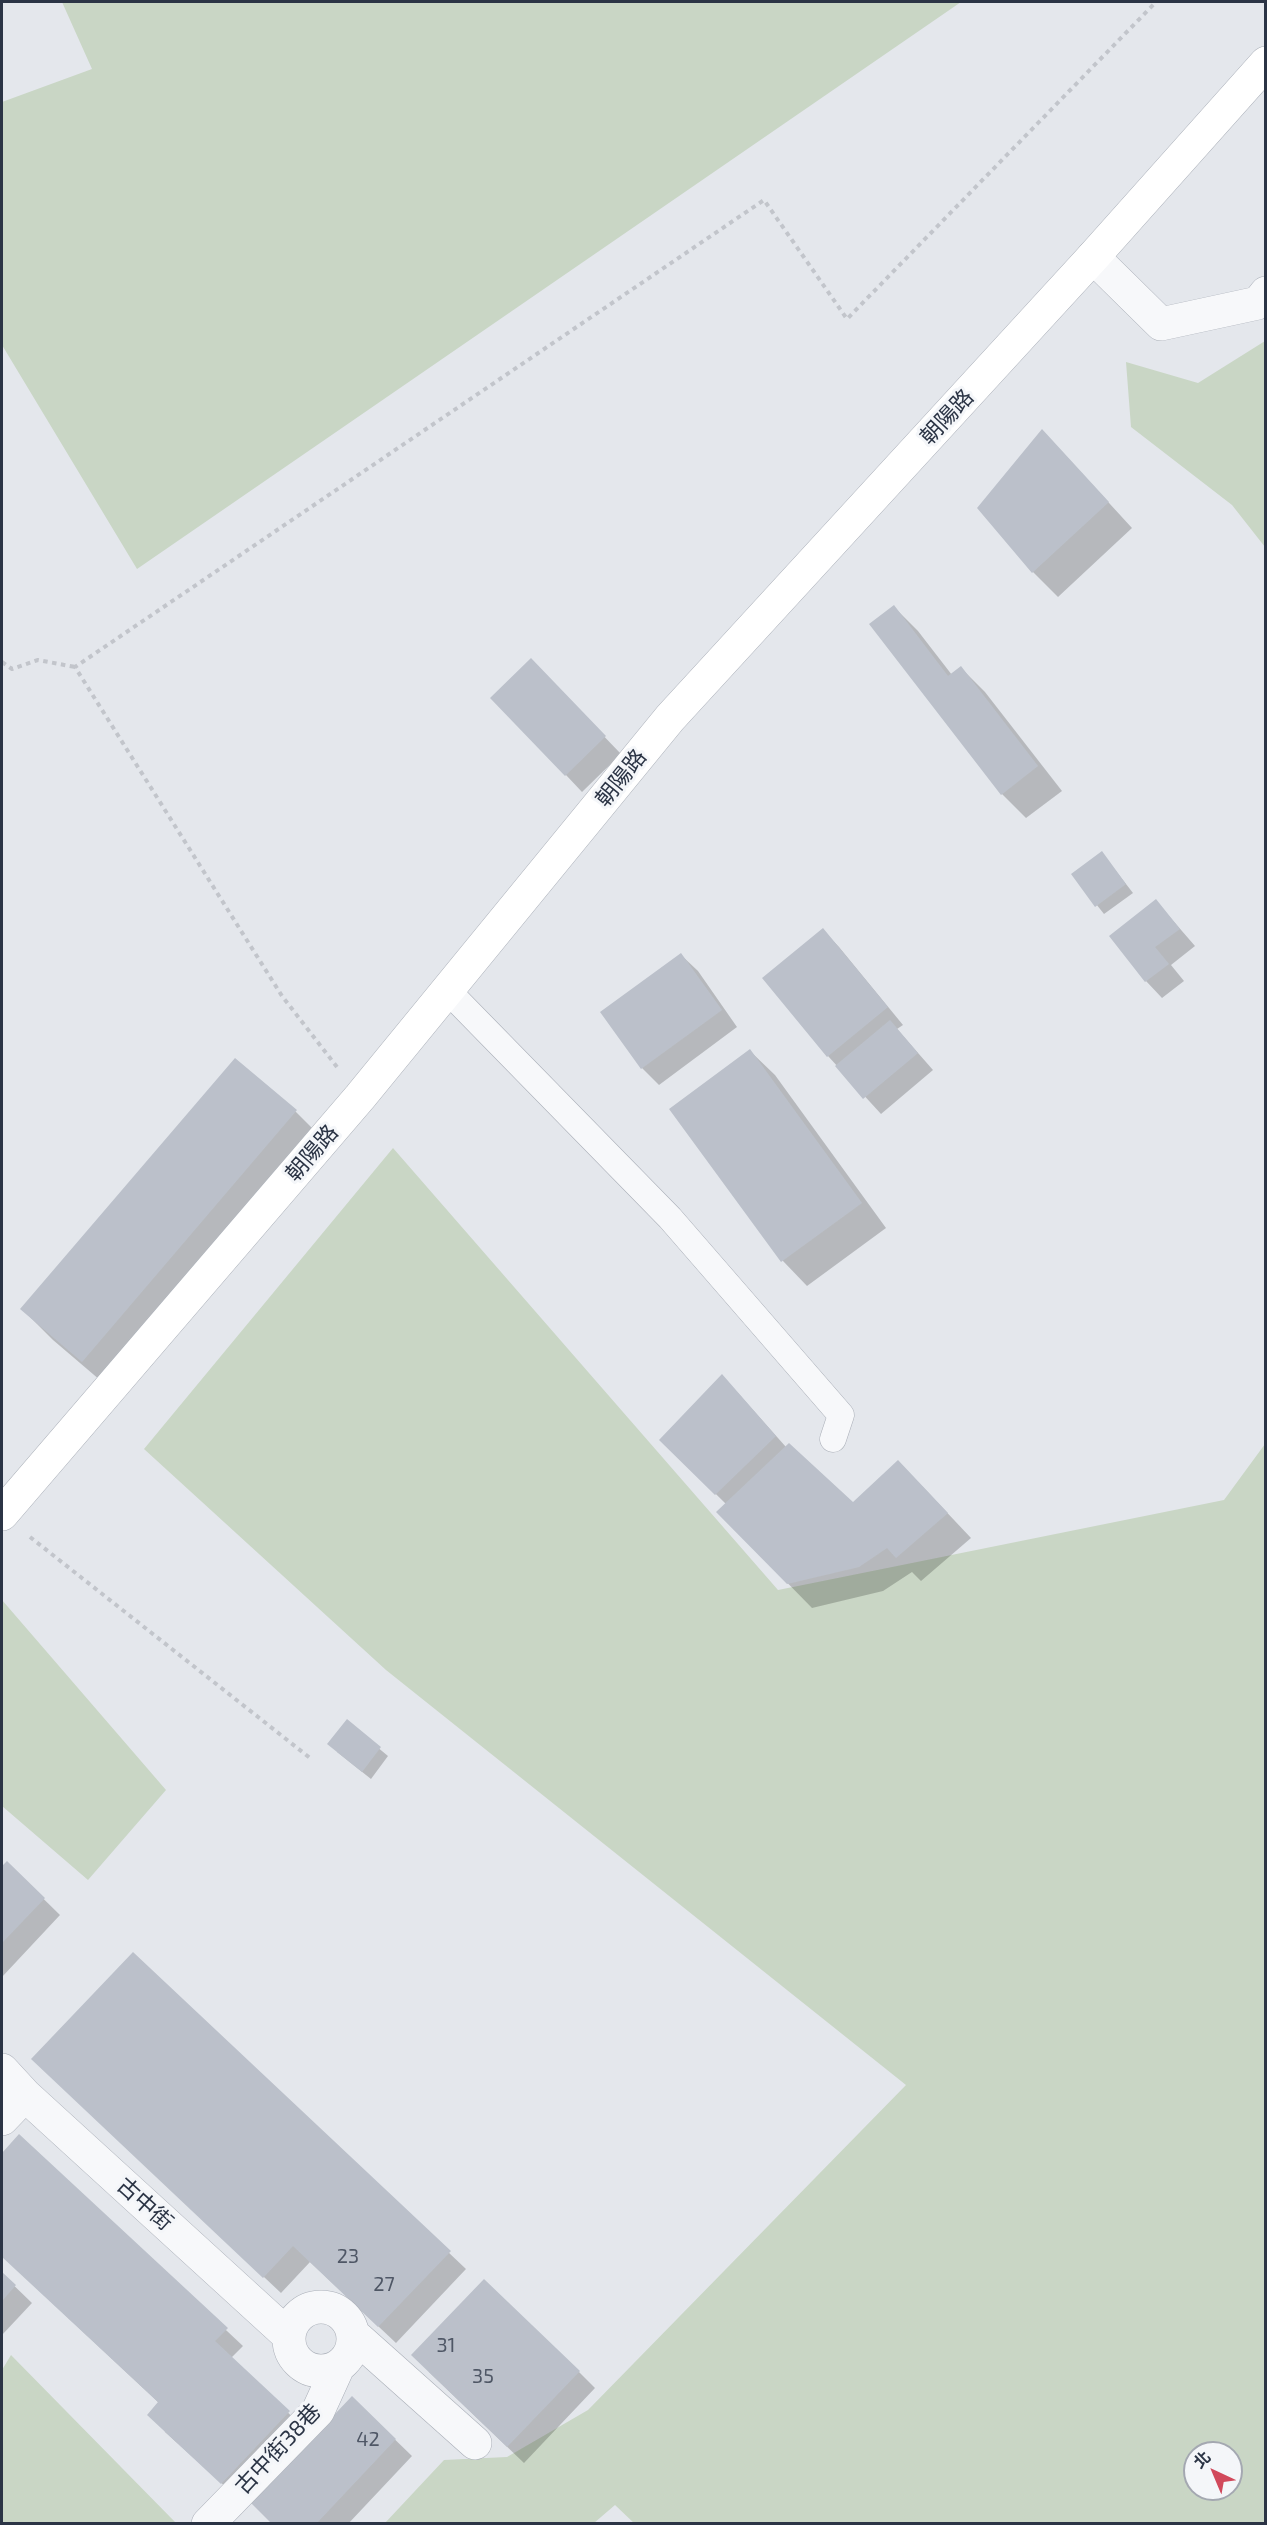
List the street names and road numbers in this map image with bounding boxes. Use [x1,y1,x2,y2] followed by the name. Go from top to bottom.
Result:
[915,384,979,450] street label: 朝陽路
[590,744,652,812] street label: 朝陽路
[280,1119,344,1187] street label: 朝陽路
[112,2172,178,2236] street label: 古中街
[230,2398,326,2500] street label: 古中街38巷

